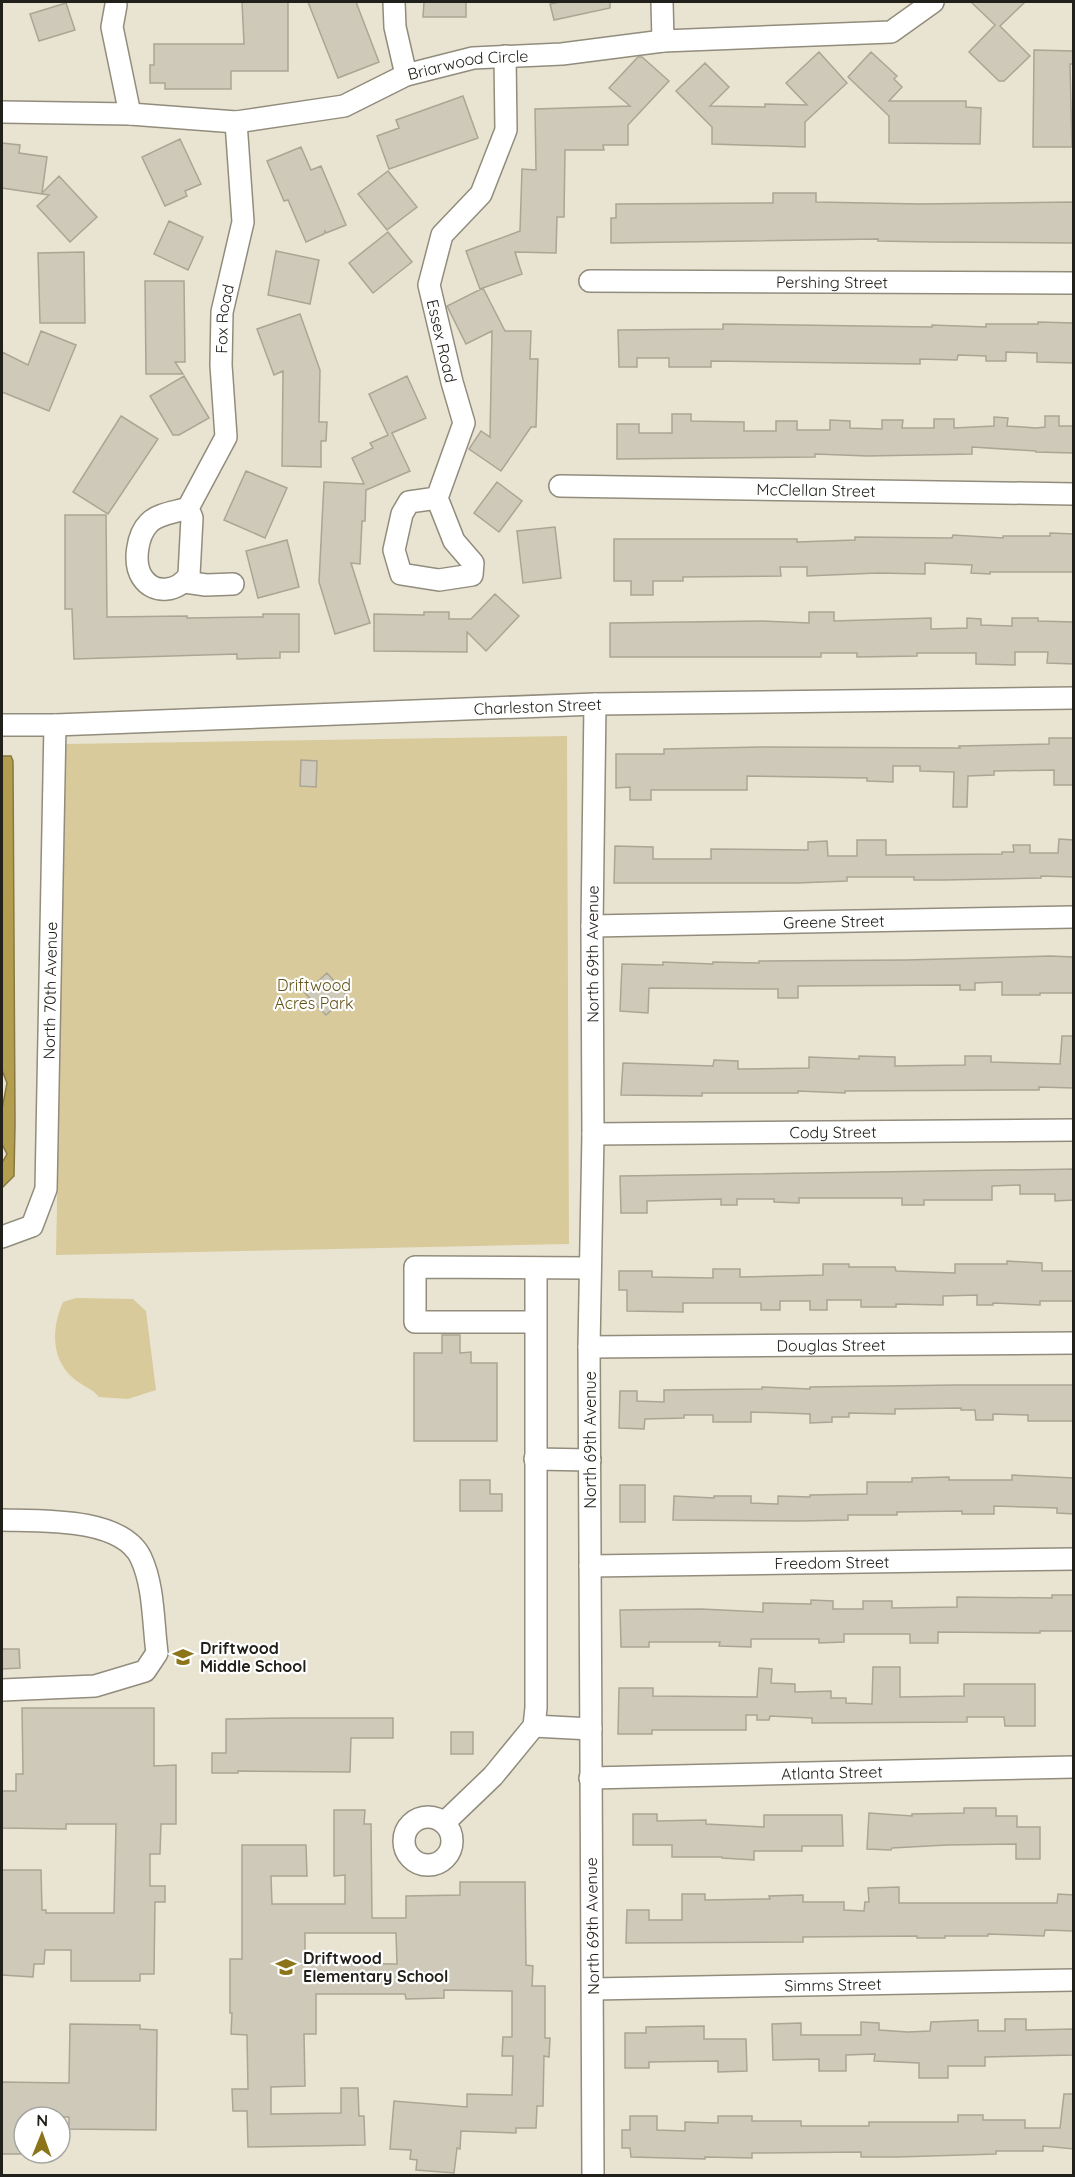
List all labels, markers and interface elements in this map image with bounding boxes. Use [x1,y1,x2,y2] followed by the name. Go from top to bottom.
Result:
[405,46,529,84] street label: Briarwood Circle
[776,272,888,292] street label: Pershing Street
[211,282,238,354] street label: Fox Road
[423,297,461,385] street label: Essex Road
[756,479,876,501] street label: McClellan Street
[473,694,602,719] street label: Charleston Street
[582,885,603,1023] street label: North 69th Avenue
[783,911,885,932] street label: Greene Street
[39,921,61,1060] street label: North 70th Avenue
[274,975,354,1013] park label: Driftwood Acres Park
[789,1122,877,1142] street label: Cody Street
[776,1335,886,1355] street label: Douglas Street
[580,1371,600,1509] street label: North 69th Avenue
[774,1552,890,1573] street label: Freedom Street
[200,1638,307,1676] place label: Driftwood Middle School
[171,1645,195,1669] school or university icon: Driftwood Middle School
[781,1761,883,1784] street label: Atlanta Street
[581,1857,603,1995] street label: North 69th Avenue
[303,1948,448,1986] place label: Driftwood Elementary School
[274,1955,298,1979] school or university icon: Driftwood Elementary School
[784,1974,882,1995] street label: Simms Street
[12,2105,72,2165] north arrow
[36,2110,48,2130] text: N

